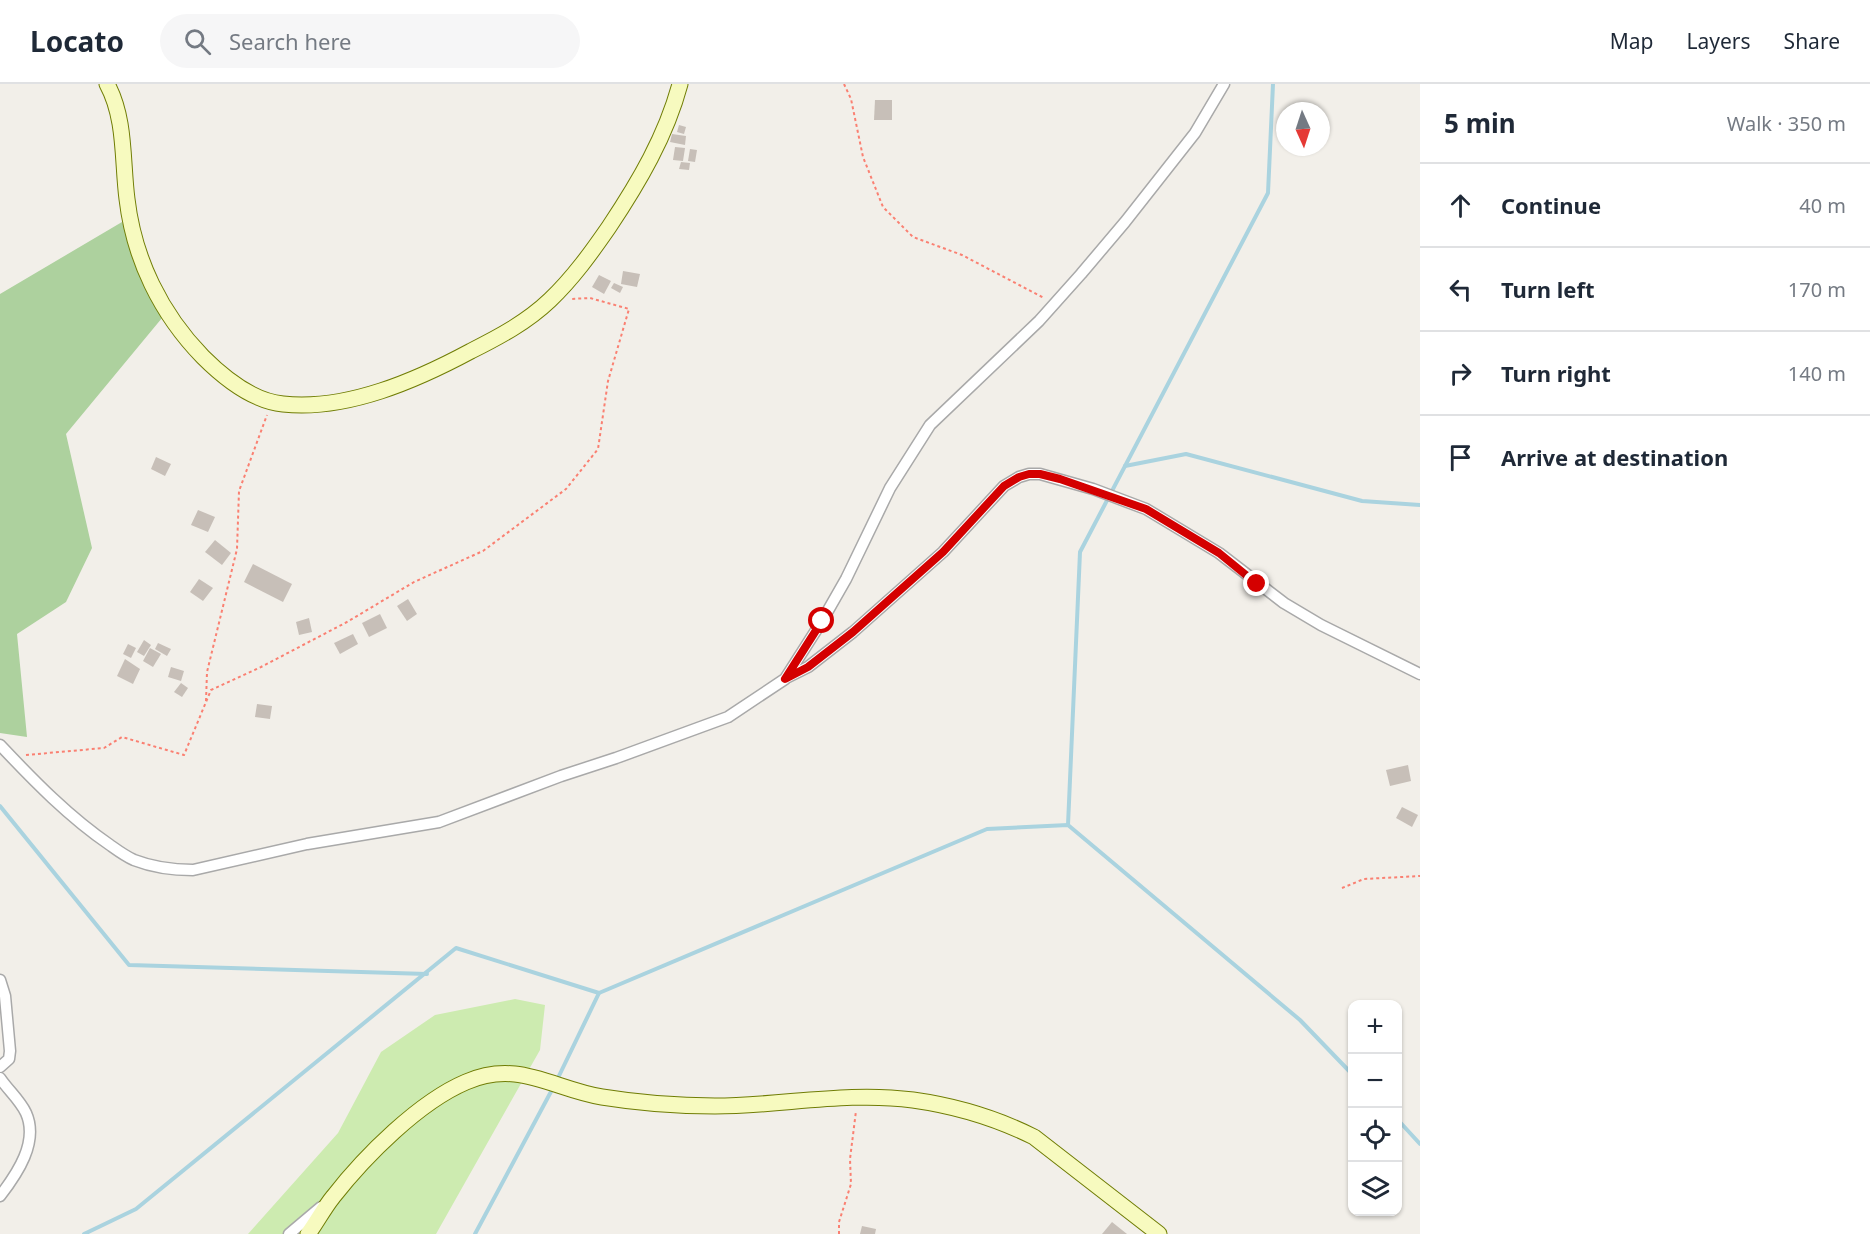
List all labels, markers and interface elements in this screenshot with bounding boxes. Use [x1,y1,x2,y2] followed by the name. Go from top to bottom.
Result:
[160,14,580,68] search box
[30,22,124,60] text: Locato
[181,25,214,58] icon: search
[229,26,351,56] text: Search here
[1610,27,1654,55] text: Map
[1687,27,1751,55] text: Layers
[1784,27,1840,55] text: Share
[1276,102,1330,156] north arrow
[1444,105,1516,141] text: 5 min
[1727,110,1846,137] text: Walk · 350 m
[1444,189,1477,222] icon: ahead
[1501,190,1601,220] text: Continue
[1799,192,1846,219] text: 40 m
[1444,273,1477,306] icon: left
[1501,274,1595,304] text: Turn left
[1788,276,1846,303] text: 170 m
[1444,357,1477,390] icon: right
[1501,358,1611,388] text: Turn right
[1788,360,1846,387] text: 140 m
[1444,441,1477,474] icon: arrive
[1501,442,1728,472] text: Arrive at destination
[1243,570,1269,596] route end
[808,607,834,633] route start
[1348,1000,1402,1216] map controls
[1348,1000,1402,1054] button: +
[1348,1054,1402,1108] button: −
[1348,1108,1402,1162] button: locate
[1348,1162,1402,1216] button: layers

